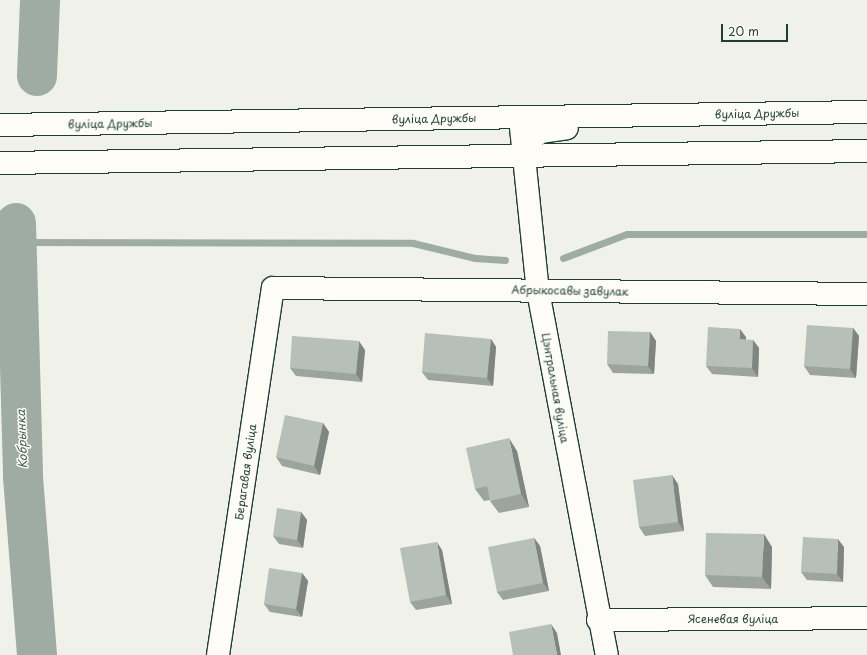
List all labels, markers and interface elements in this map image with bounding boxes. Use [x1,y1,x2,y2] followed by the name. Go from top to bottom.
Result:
[723,16,790,42] scale bar
[728,22,759,40] text: 20 m
[715,107,799,121] street label: вуліца Дружбы
[392,112,476,126] street label: вуліца Дружбы
[68,117,152,131] street label: вуліца Дружбы
[511,283,629,299] street label: Абрыкосавы завулак
[539,332,571,444] street label: Цэнтральная вуліца
[14,409,30,469] water label: Кобрынка
[233,423,259,521] street label: Берагавая вуліца
[688,612,778,626] street label: Ясеневая вуліца

